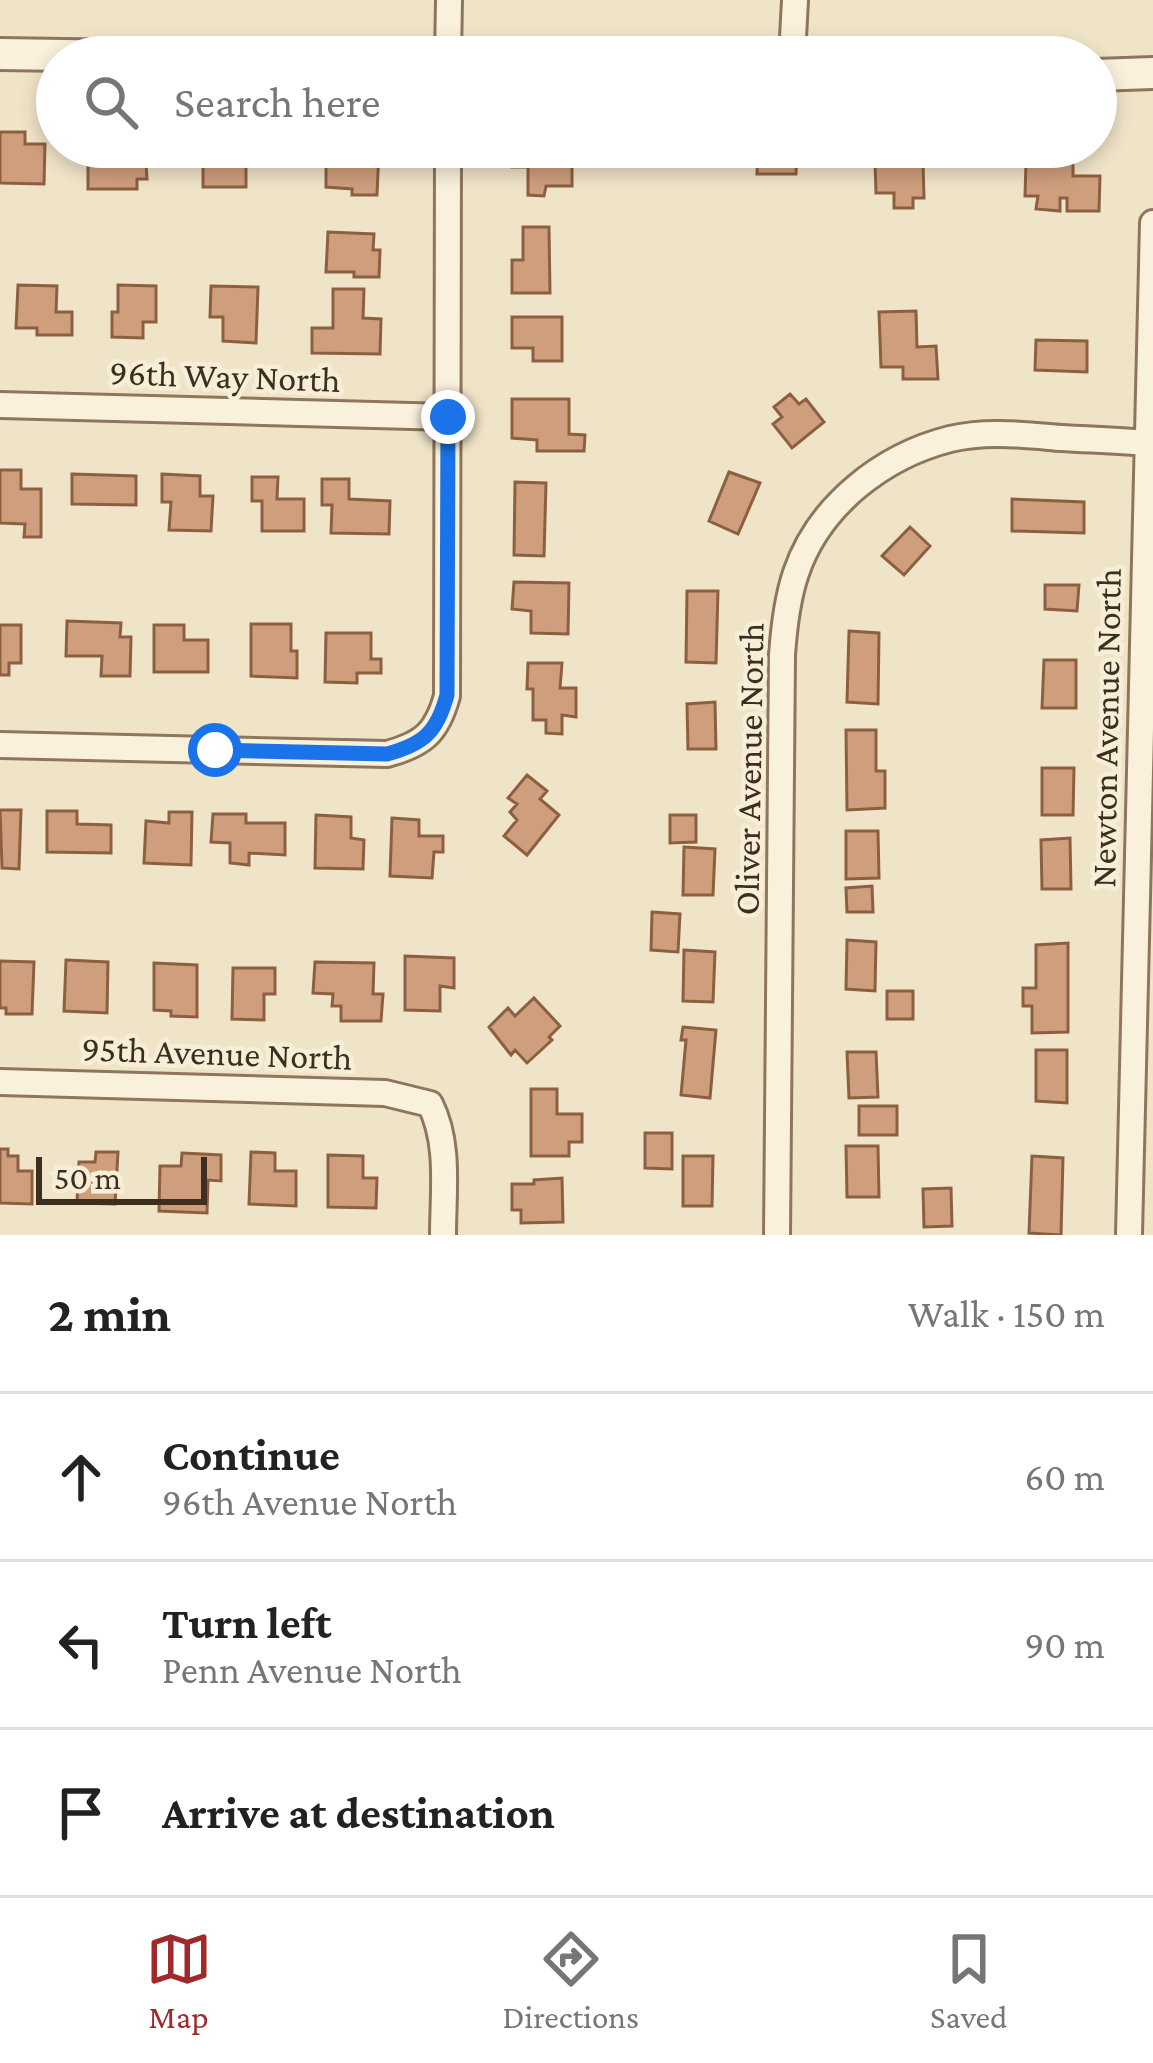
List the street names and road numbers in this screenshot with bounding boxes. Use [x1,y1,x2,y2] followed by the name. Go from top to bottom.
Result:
[109,352,341,400] street label: 96th Way North
[1083,568,1129,888] street label: Newton Avenue North
[726,622,772,916] street label: Oliver Avenue North
[81,1028,353,1078] street label: 95th Avenue North

